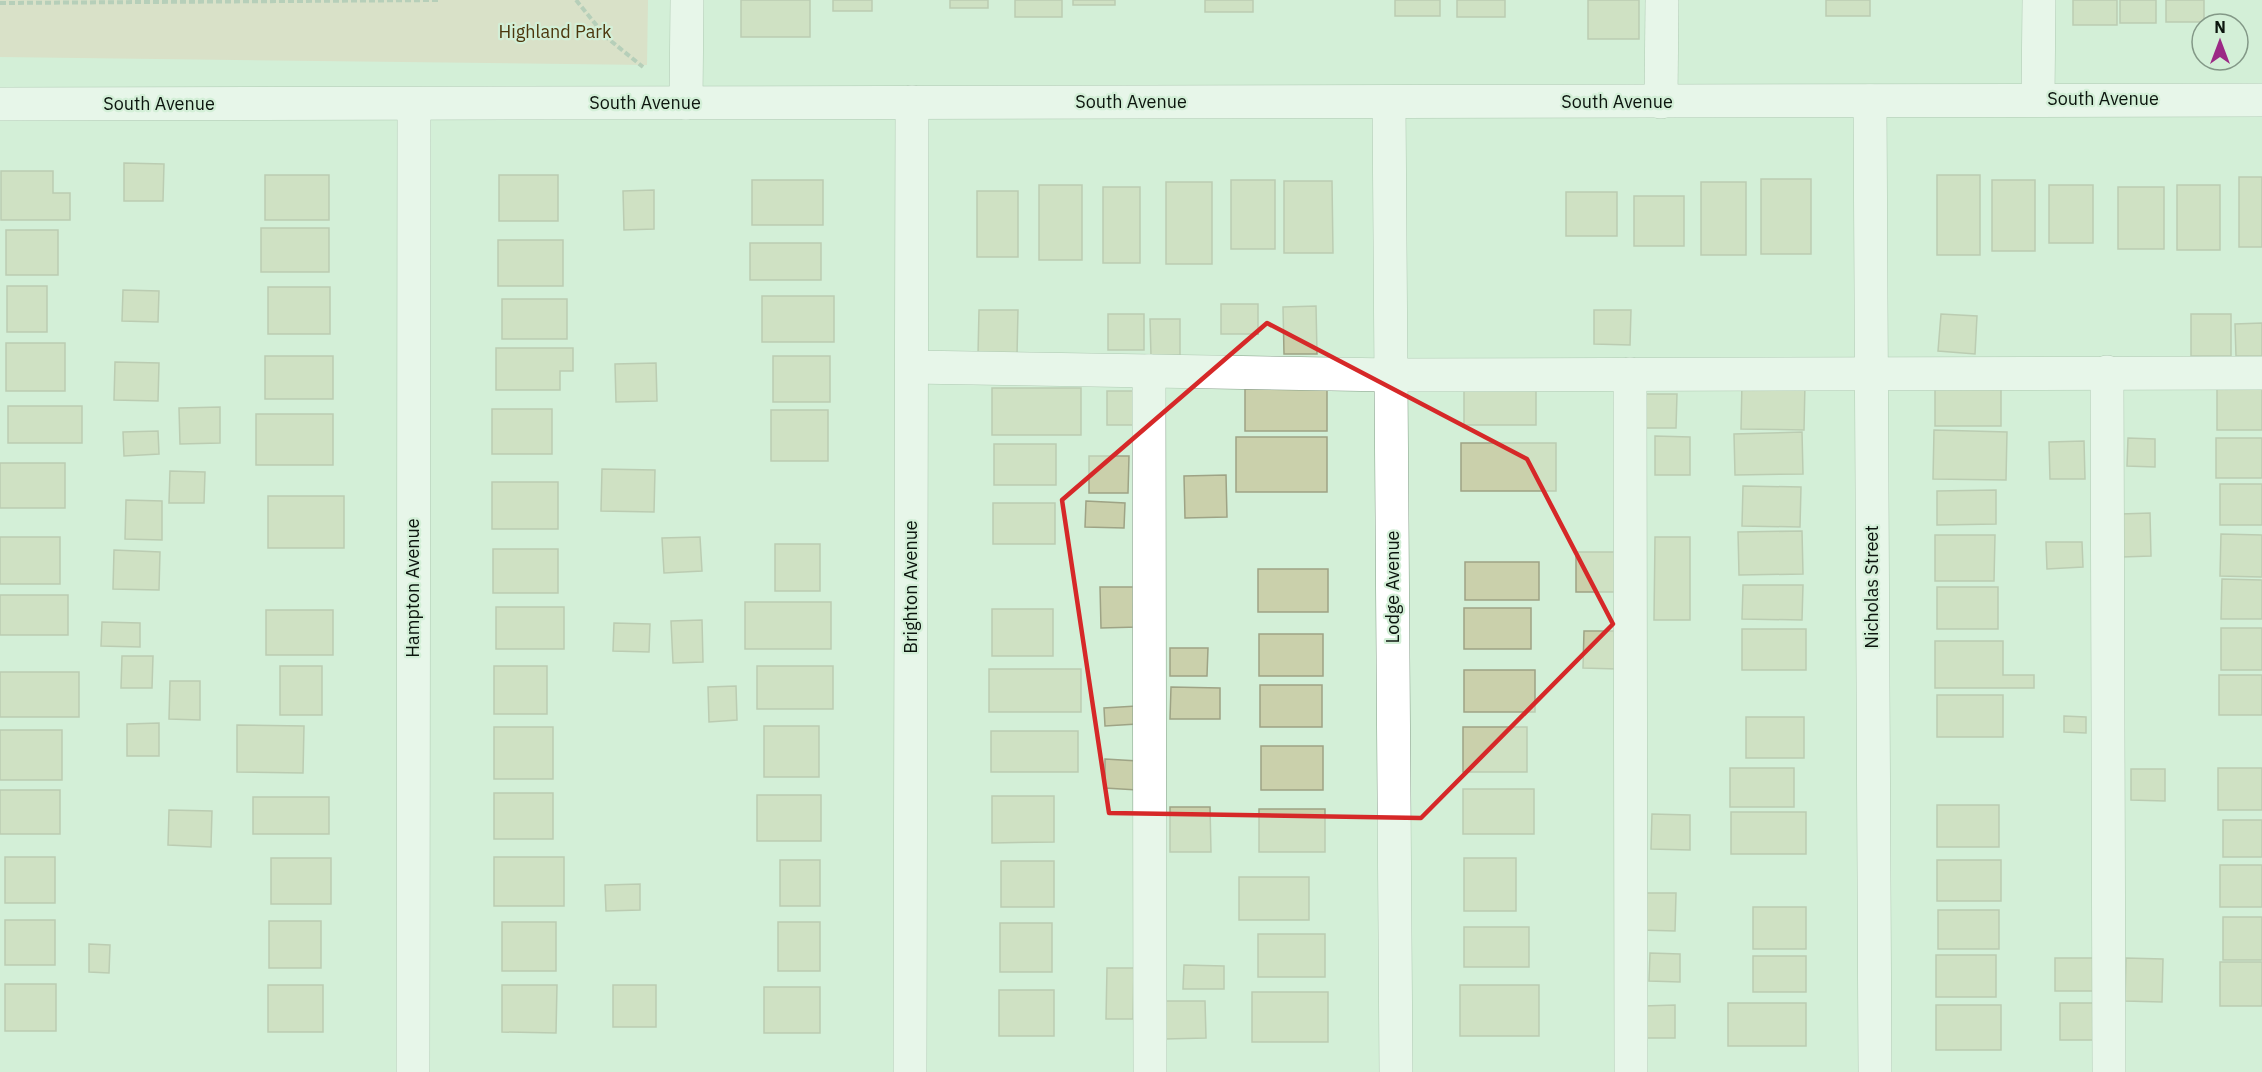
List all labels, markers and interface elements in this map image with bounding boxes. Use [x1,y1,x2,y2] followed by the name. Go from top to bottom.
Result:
[2190,12,2250,72] north arrow
[2214,17,2226,37] text: N
[499,20,612,43] park label: Highland Park
[2047,87,2159,110] street label: South Avenue
[1075,90,1187,113] street label: South Avenue
[1561,90,1673,113] street label: South Avenue
[589,91,701,114] street label: South Avenue
[103,92,215,115] street label: South Avenue
[401,518,424,658] street label: Hampton Avenue
[899,520,922,654] street label: Brighton Avenue
[1860,525,1883,649] street label: Nicholas Street
[1381,530,1404,644] street label: Lodge Avenue

